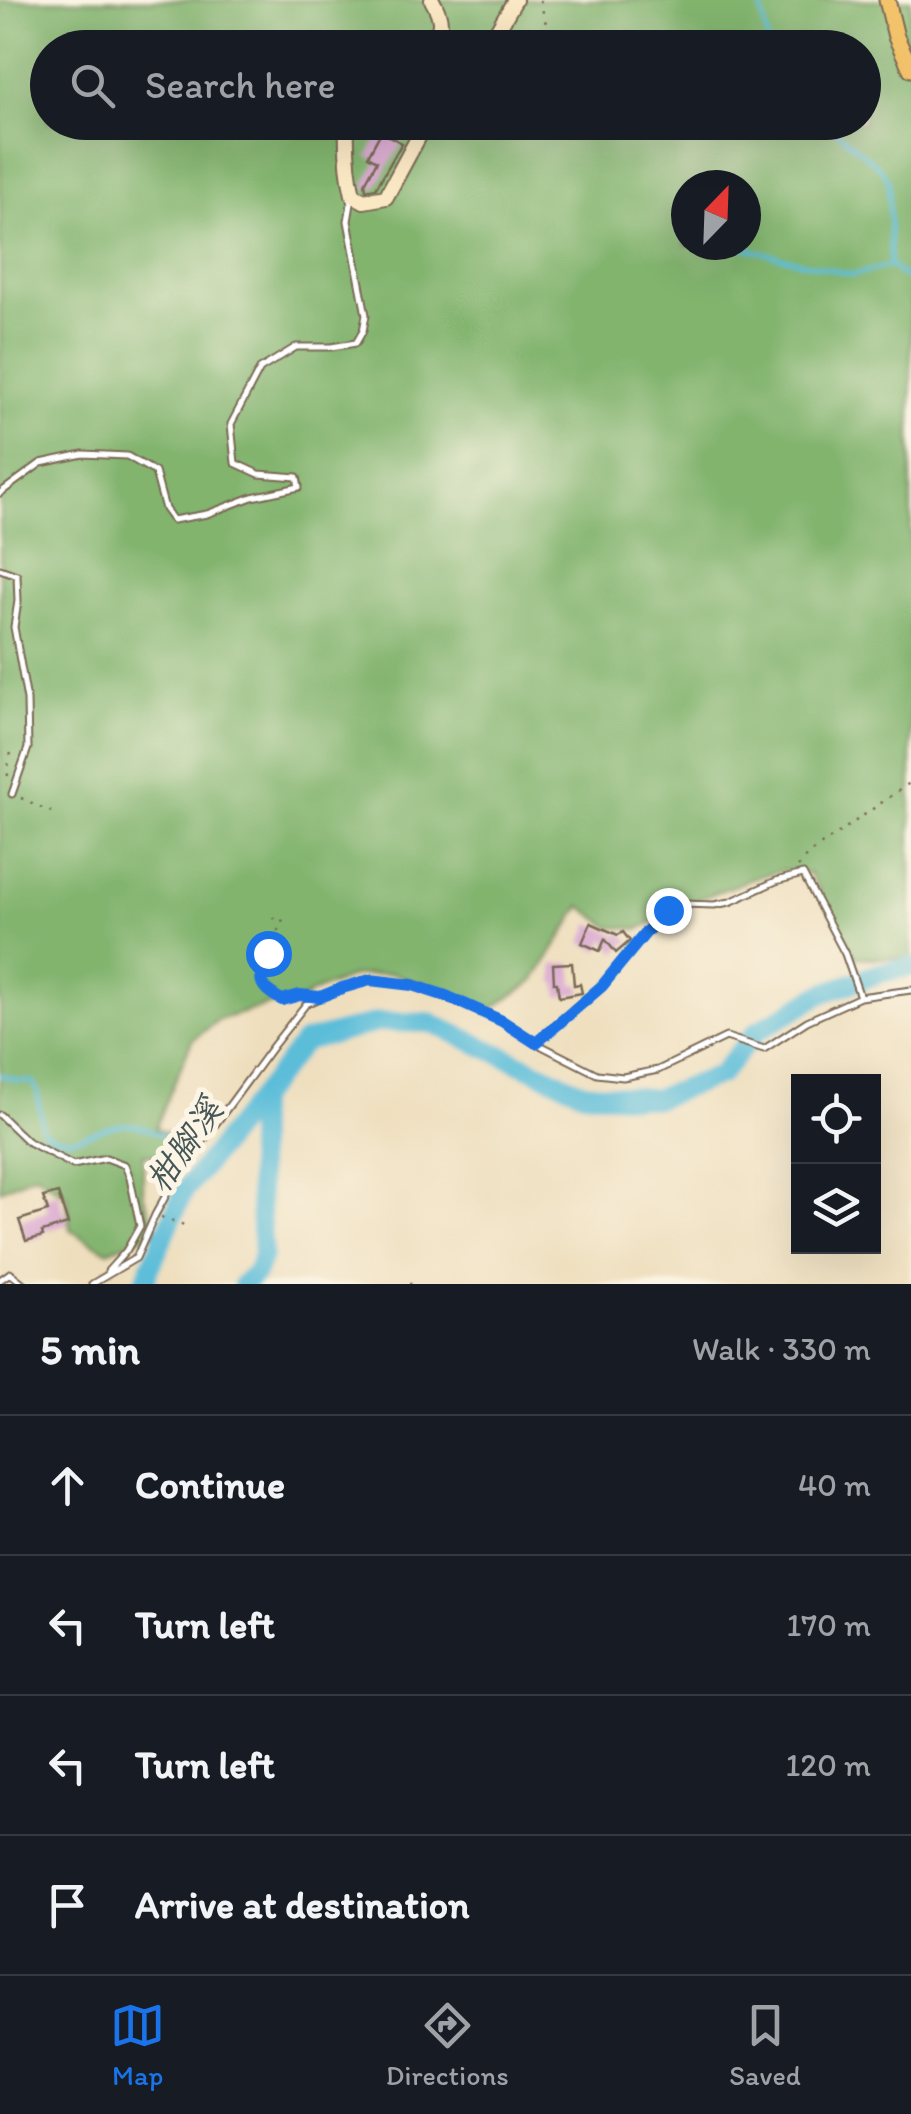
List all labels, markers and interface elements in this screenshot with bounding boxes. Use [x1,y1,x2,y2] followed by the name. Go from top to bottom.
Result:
[30,30,881,140] search box
[65,58,120,113] icon: search
[145,62,336,108] text: Search here
[671,170,761,260] north arrow
[646,888,692,934] route end
[246,931,292,977] route start
[791,1074,881,1254] map controls
[791,1074,881,1164] button: locate
[137,1088,232,1200] water label: 柑腳溪
[791,1164,881,1254] button: layers
[40,1324,140,1375] text: 5 min
[692,1330,871,1368] text: Walk · 330 m
[40,1458,95,1513] icon: ahead
[135,1462,285,1508] text: Continue
[798,1466,871,1504] text: 40 m
[40,1598,95,1653] icon: left
[135,1602,275,1648] text: Turn left
[786,1606,871,1644] text: 170 m
[40,1738,95,1793] icon: left
[135,1742,275,1788] text: Turn left
[785,1746,871,1784] text: 120 m
[40,1878,95,1933] icon: arrive
[135,1882,470,1928] text: Arrive at destination
[110,1998,165,2092] tab: Map
[386,1998,509,2092] tab: Directions
[729,1998,801,2092] tab: Saved

